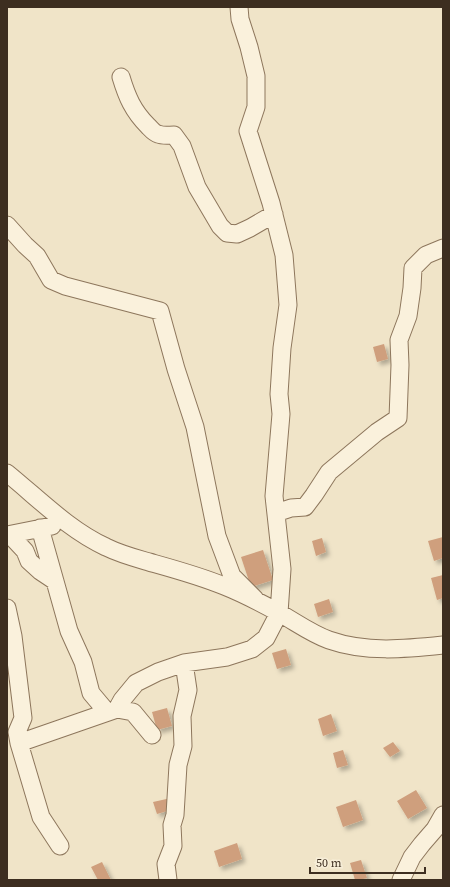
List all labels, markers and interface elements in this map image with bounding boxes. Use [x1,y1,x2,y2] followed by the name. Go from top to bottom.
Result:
[310,849,425,875] scale bar
[316,855,342,871] text: 50 m

